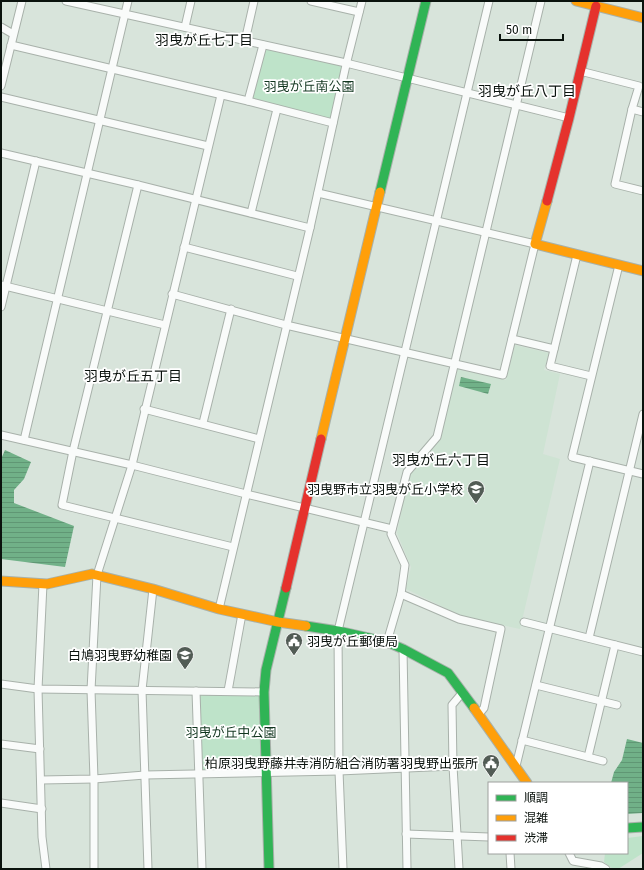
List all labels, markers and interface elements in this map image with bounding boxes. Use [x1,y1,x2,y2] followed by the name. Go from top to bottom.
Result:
[500,16,563,42] scale bar
[506,23,532,37] text: 50 m
[155,32,253,49] district label: 羽曳が丘七丁目
[263,79,355,94] park label: 羽曳が丘南公園
[478,83,576,100] district label: 羽曳が丘八丁目
[84,368,182,385] district label: 羽曳が丘五丁目
[392,452,490,469] district label: 羽曳が丘六丁目
[466,479,486,504] school or university icon: 羽曳野市立羽曳が丘小学校
[307,482,463,497] place label: 羽曳野市立羽曳が丘小学校
[284,631,304,656] public building icon: 羽曳が丘郵便局
[307,634,398,649] place label: 羽曳が丘郵便局
[175,645,195,670] school or university icon: 白鳩羽曳野幼稚園
[68,648,172,663] place label: 白鳩羽曳野幼稚園
[185,725,277,740] park label: 羽曳が丘中公園
[481,753,501,778] public building icon: 柏原羽曳野藤井寺消防組合消防署羽曳野出張所
[205,756,478,771] place label: 柏原羽曳野藤井寺消防組合消防署羽曳野出張所
[488,782,628,854] legend
[524,791,548,805] text: 順調
[524,811,548,825] text: 混雑
[524,831,548,845] text: 渋滞

